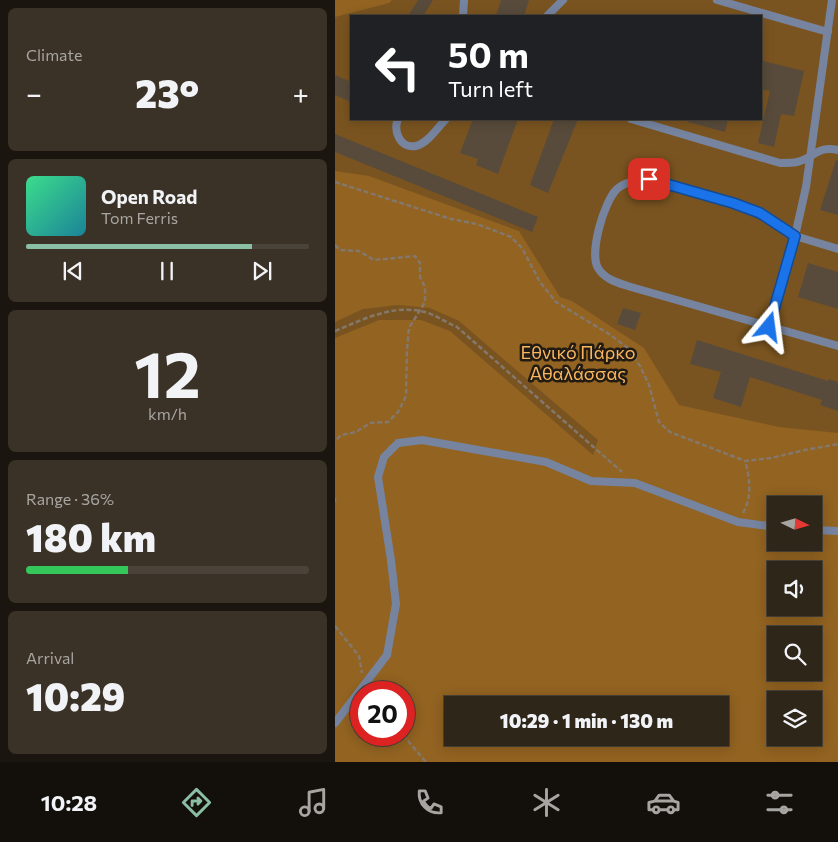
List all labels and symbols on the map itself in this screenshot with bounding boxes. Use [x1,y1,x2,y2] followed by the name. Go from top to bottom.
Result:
[628,158,670,200] pin
[742,300,794,352] position arrow
[521,341,635,384] park label: Εθνικό Πάρκο Αθαλάσσας
[767,496,823,551] north arrow
[350,681,415,746] speed limit sign: 20

